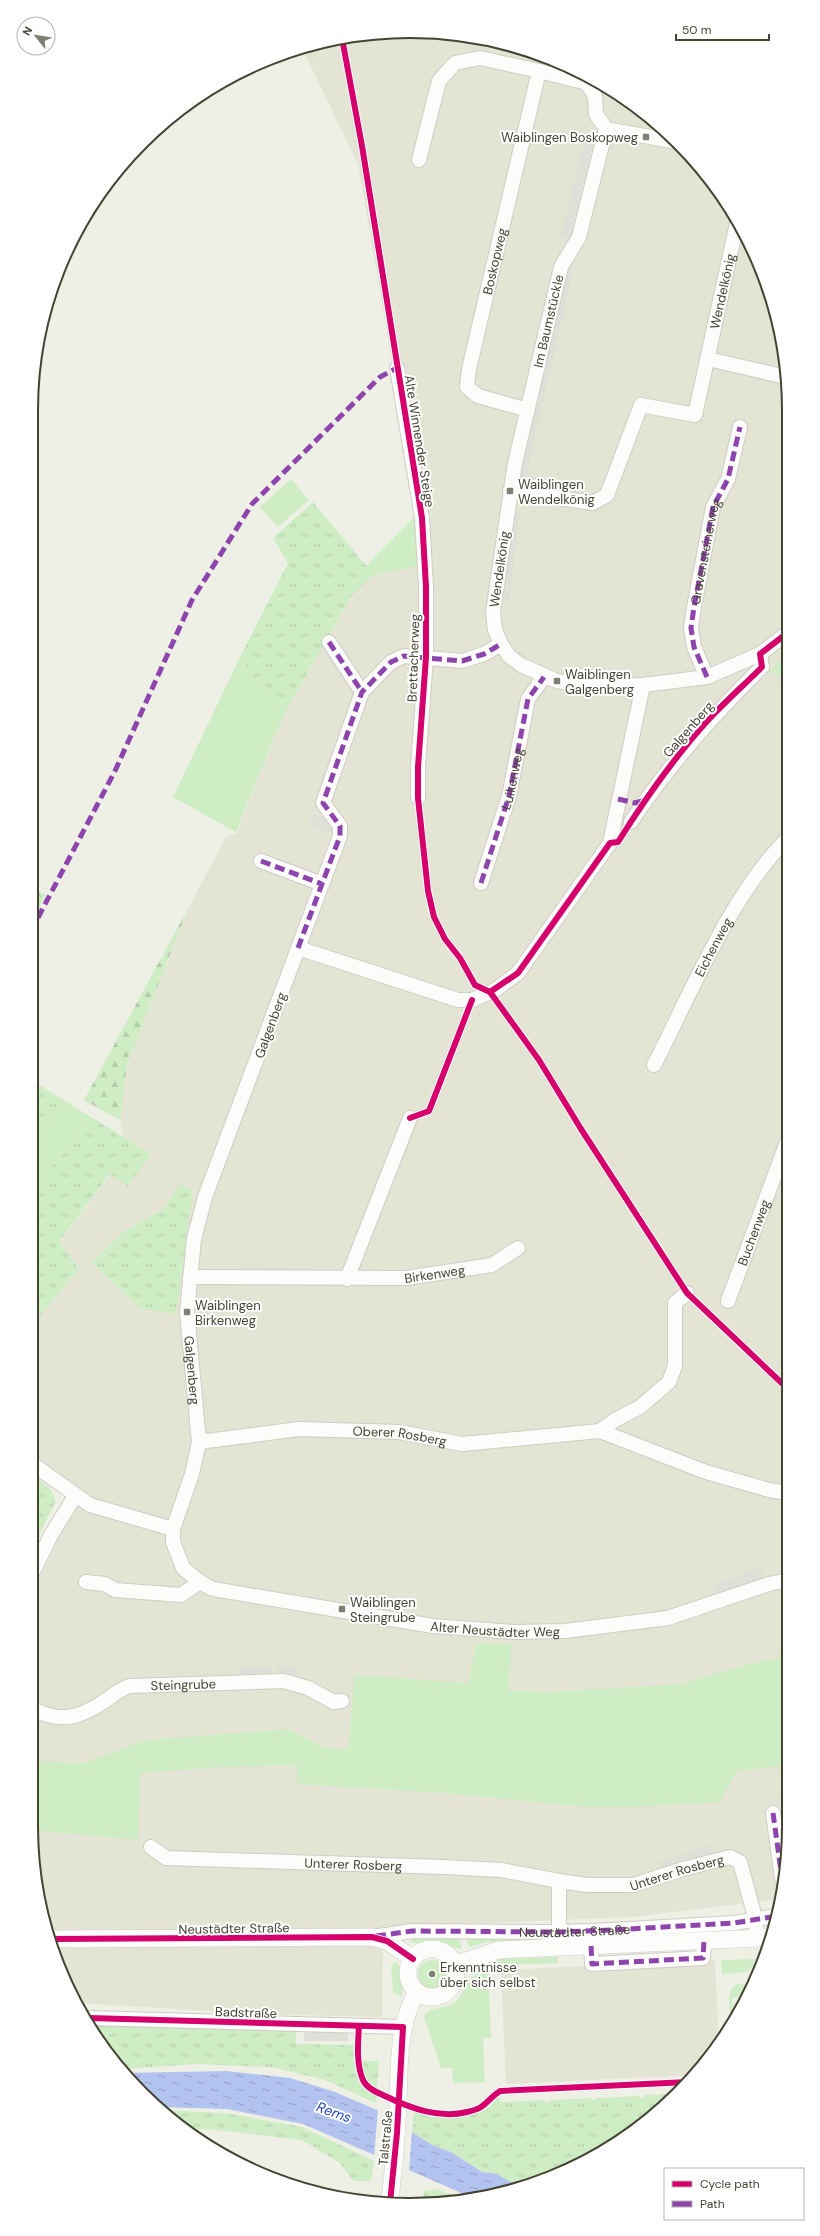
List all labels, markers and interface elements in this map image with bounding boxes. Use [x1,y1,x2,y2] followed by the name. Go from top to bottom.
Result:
[16,16,56,56] north arrow
[676,16,769,42] scale bar
[682,22,711,38] text: 50 m
[19,24,35,38] text: N
[501,129,638,146] place label: Waiblingen Boskopweg
[641,132,651,142] marker: Waiblingen Boskopweg
[479,226,511,296] street label: Boskopweg
[706,252,739,331] street label: Wendelkönig
[530,273,567,369] street label: Im Baumstückle
[401,374,438,509] street label: Alte Winnender Steige
[518,476,595,508] place label: Waiblingen Wendelkönig
[505,486,515,496] marker: Waiblingen Wendelkönig
[687,495,725,606] street label: Gravensteinerweg
[486,530,513,608] street label: Wendelkönig
[403,614,424,702] street label: Brettacherweg
[565,666,634,698] place label: Waiblingen Galgenberg
[552,676,562,686] marker: Waiblingen Galgenberg
[659,698,717,761] street label: Galgenberg
[497,746,527,812] street label: Luikenweg
[691,915,736,980] street label: Eichenweg
[251,990,290,1061] street label: Galgenberg
[734,1197,774,1268] street label: Buchenweg
[403,1261,466,1287] street label: Birkenweg
[195,1297,261,1329] place label: Waiblingen Birkenweg
[182,1307,192,1317] marker: Waiblingen Birkenweg
[180,1335,204,1406] street label: Galgenberg
[352,1423,448,1450] street label: Oberer Rosberg
[350,1594,416,1626] place label: Waiblingen Steingrube
[337,1604,347,1614] marker: Waiblingen Steingrube
[430,1618,560,1641] street label: Alter Neustädter Weg
[150,1675,216,1694] street label: Steingrube
[628,1851,726,1895] street label: Unterer Rosberg
[304,1855,402,1875] street label: Unterer Rosberg
[178,1919,290,1938] street label: Neustädter Straße
[519,1921,631,1941] street label: Neustädter Straße
[440,1959,536,1991] place label: Erkenntnisse über sich selbst
[427,1969,437,1979] marker: Erkenntnisse über sich selbst
[215,2003,277,2022] street label: Badstraße
[314,2097,354,2127] water label: Rems
[375,2110,396,2166] street label: Talstraße
[664,2168,804,2220] legend
[700,2176,760,2192] text: Cycle path
[700,2196,725,2212] text: Path

